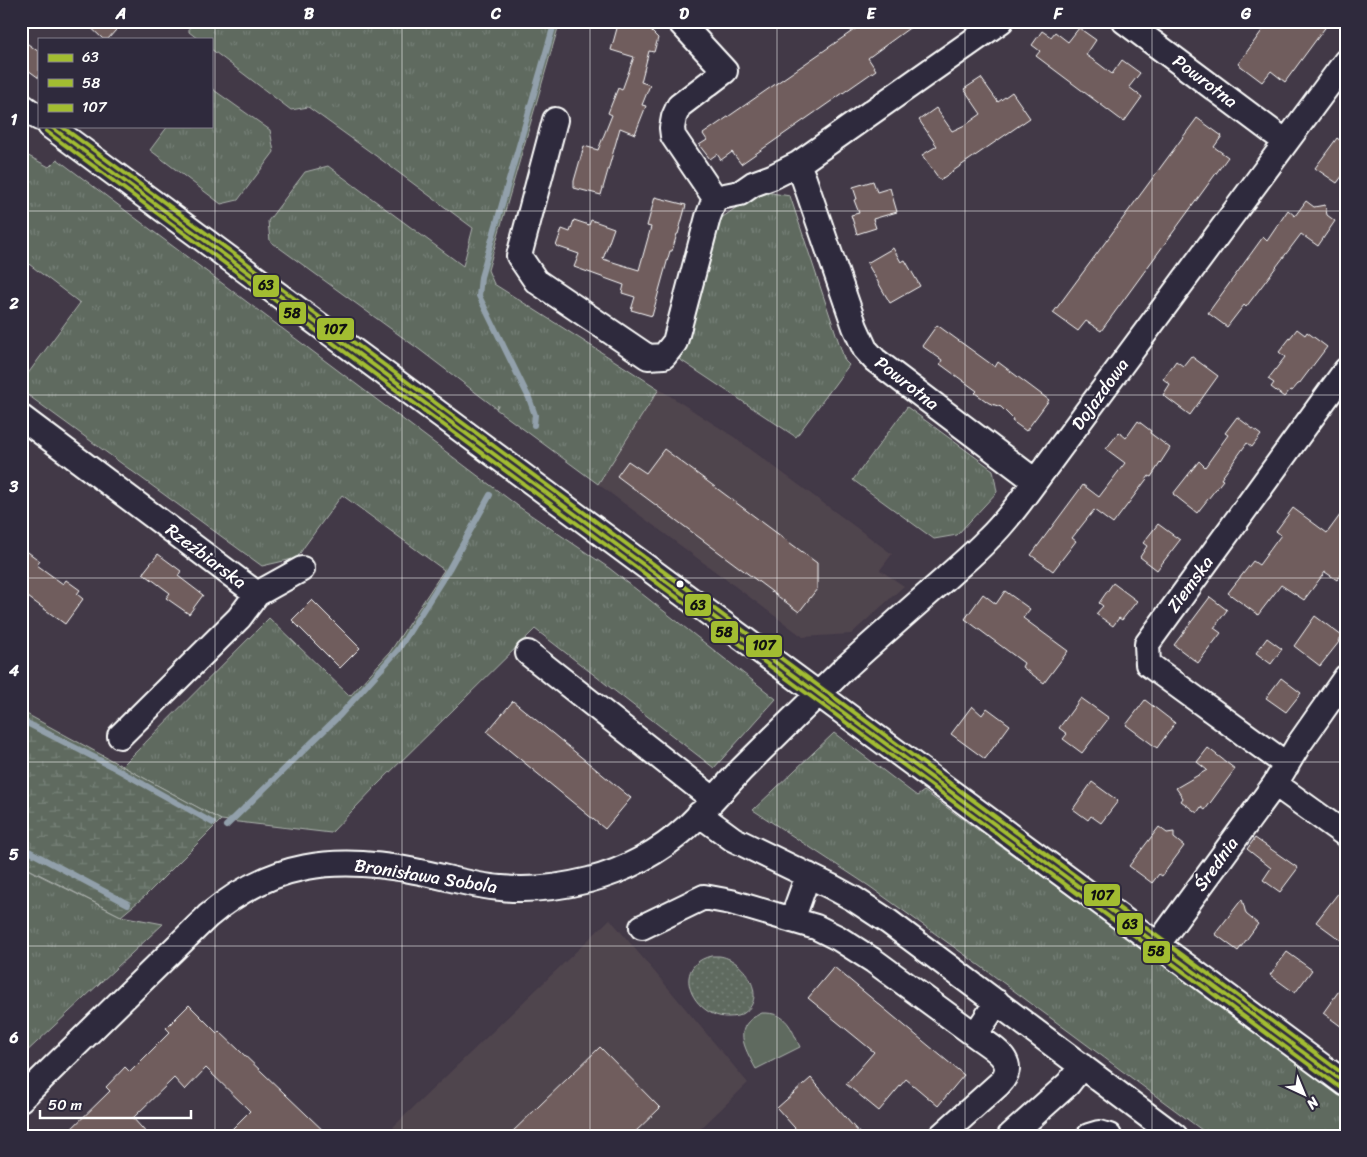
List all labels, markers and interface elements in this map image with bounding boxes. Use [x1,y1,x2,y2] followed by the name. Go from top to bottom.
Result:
[115,0,126,28] text: A
[304,0,315,28] text: B
[490,0,502,28] text: C
[679,0,689,28] text: D
[867,0,877,28] text: E
[1053,0,1064,28] text: F
[1240,0,1252,28] text: G
[38,38,212,128] legend
[82,44,99,70] text: 63
[1165,46,1245,116] street label: Powrotna
[82,70,100,96] text: 58
[82,94,108,120] text: 107
[11,105,18,134] text: 1
[257,273,274,298] text: 63
[252,274,280,298] line badge: 63
[8,289,19,318] text: 2
[278,301,307,325] line badge: 58
[284,301,301,326] text: 58
[316,317,355,341] line badge: 107
[324,317,347,342] text: 107
[868,347,946,419] street label: Powrotna
[1063,351,1137,437] street label: Dojazdowa
[9,472,19,501] text: 3
[158,515,254,597] street label: Rzeźbiarska
[1158,548,1222,620] street label: Ziemska
[675,579,685,589] unlabelled marker
[684,593,712,617] line badge: 63
[689,593,706,618] text: 63
[710,620,739,644] line badge: 58
[716,620,733,645] text: 58
[753,633,776,658] text: 107
[745,634,783,658] line badge: 107
[8,656,19,685] text: 4
[1185,830,1247,898] street label: Średnia
[9,840,19,869] text: 5
[352,849,500,903] street label: Bronisława Sobola
[1083,883,1121,907] line badge: 107
[1091,883,1114,908] text: 107
[1116,912,1144,936] line badge: 63
[1121,912,1138,937] text: 63
[1148,939,1165,964] text: 58
[1142,940,1171,964] line badge: 58
[8,1023,19,1052] text: 6
[1280,1070,1330,1120] north arrow
[40,1087,191,1119] scale bar
[1300,1090,1326,1116] text: N
[48,1092,83,1118] text: 50 m

